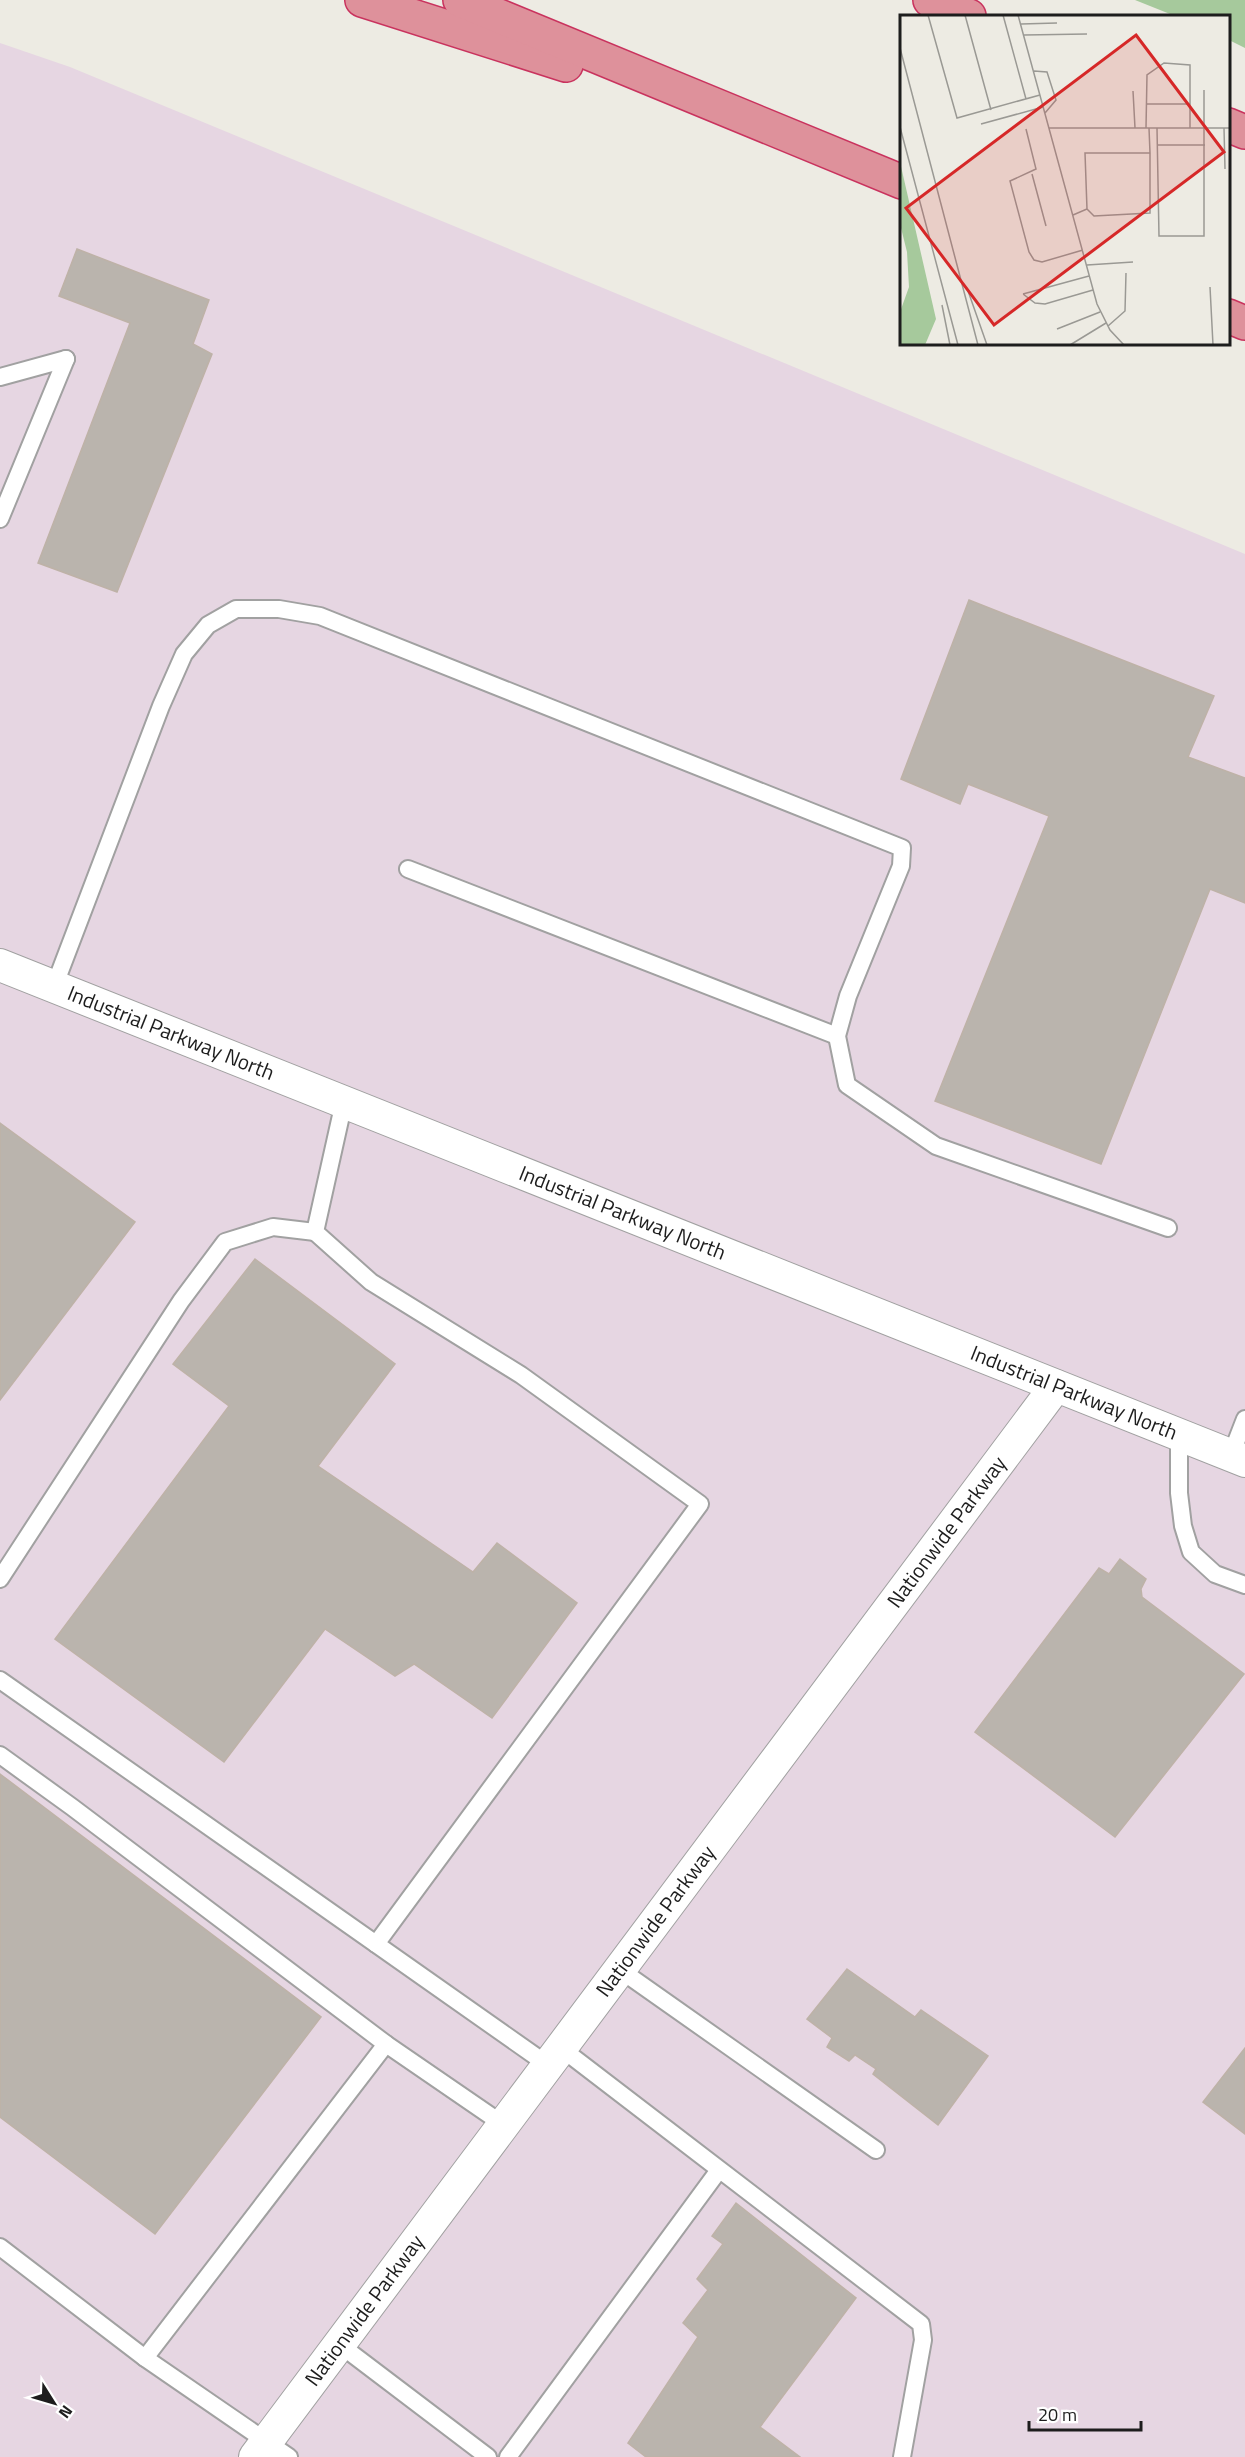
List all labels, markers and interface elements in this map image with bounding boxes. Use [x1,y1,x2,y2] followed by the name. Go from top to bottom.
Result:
[900,15,1230,345] inset map
[63,977,280,1088] street label: Industrial Parkway North
[515,1156,731,1268] street label: Industrial Parkway North
[966,1336,1183,1448] street label: Industrial Parkway North
[878,1449,1013,1614] street label: Nationwide Parkway
[587,1838,722,2003] street label: Nationwide Parkway
[296,2227,431,2393] street label: Nationwide Parkway
[24,2373,84,2433] north arrow
[1029,2394,1142,2432] scale bar
[53,2400,79,2424] text: N
[1038,2401,1077,2428] text: 20 m

